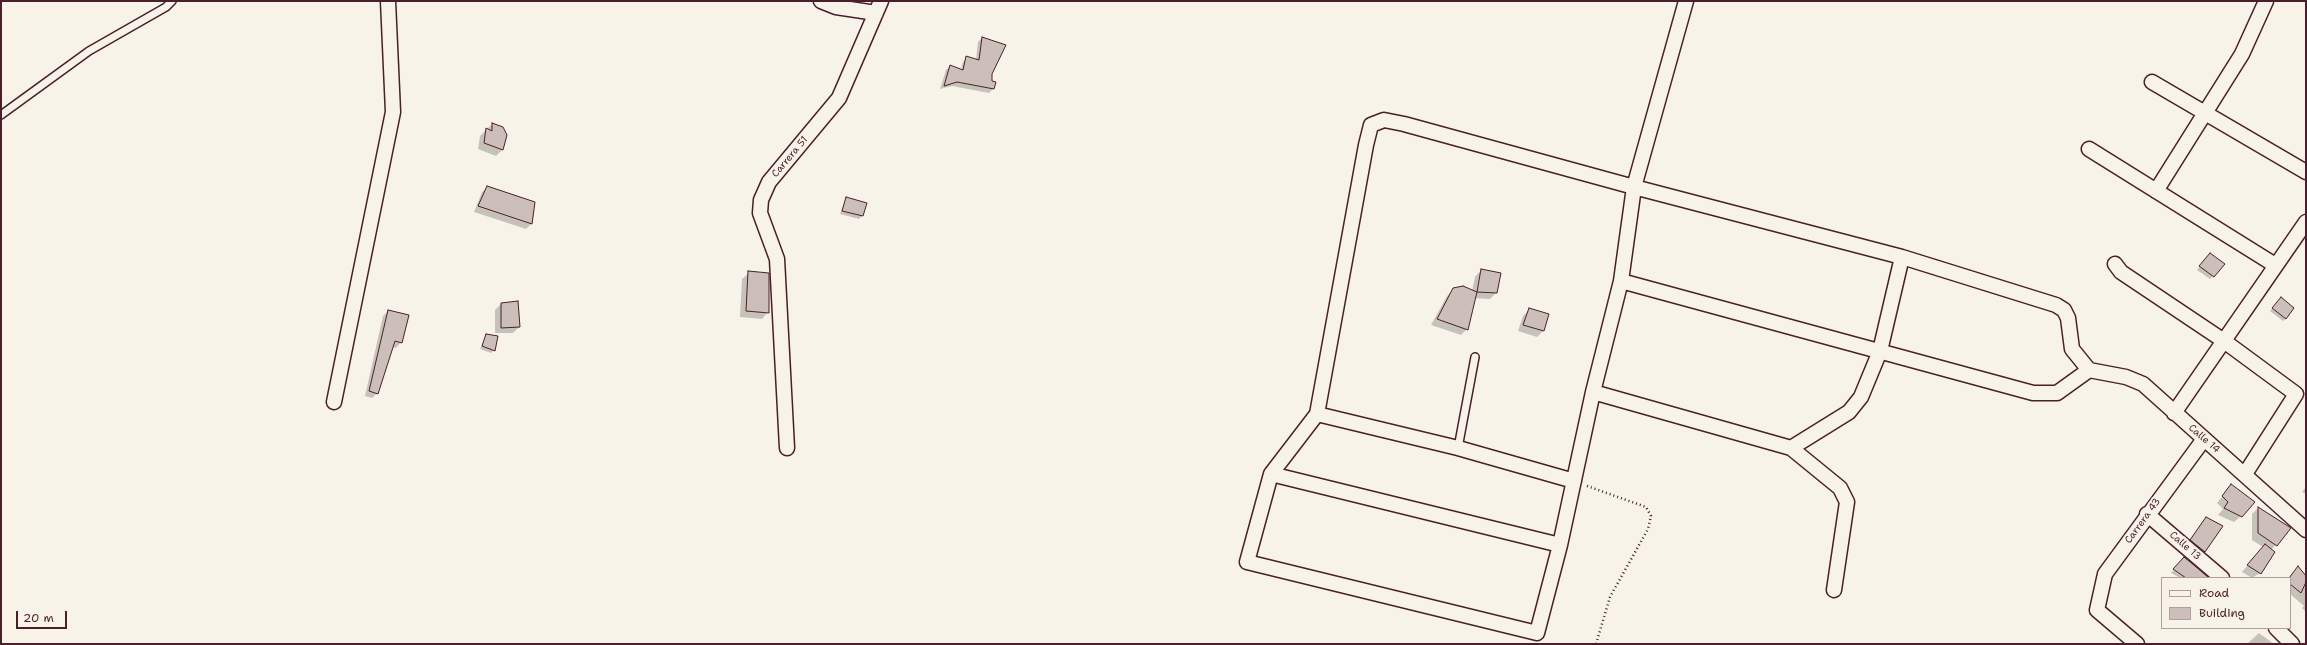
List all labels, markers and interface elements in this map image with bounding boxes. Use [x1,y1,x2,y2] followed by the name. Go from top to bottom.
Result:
[769,134,811,180] street label: Carrera 51
[2186,422,2222,456] street label: Calle 14
[2123,496,2163,546] street label: Carrera 43
[2167,529,2203,563] street label: Calle 13
[2161,577,2291,629] legend
[2199,585,2229,601] text: Road
[18,603,69,629] scale bar
[2199,605,2245,621] text: Building
[23,610,54,626] text: 20 m

